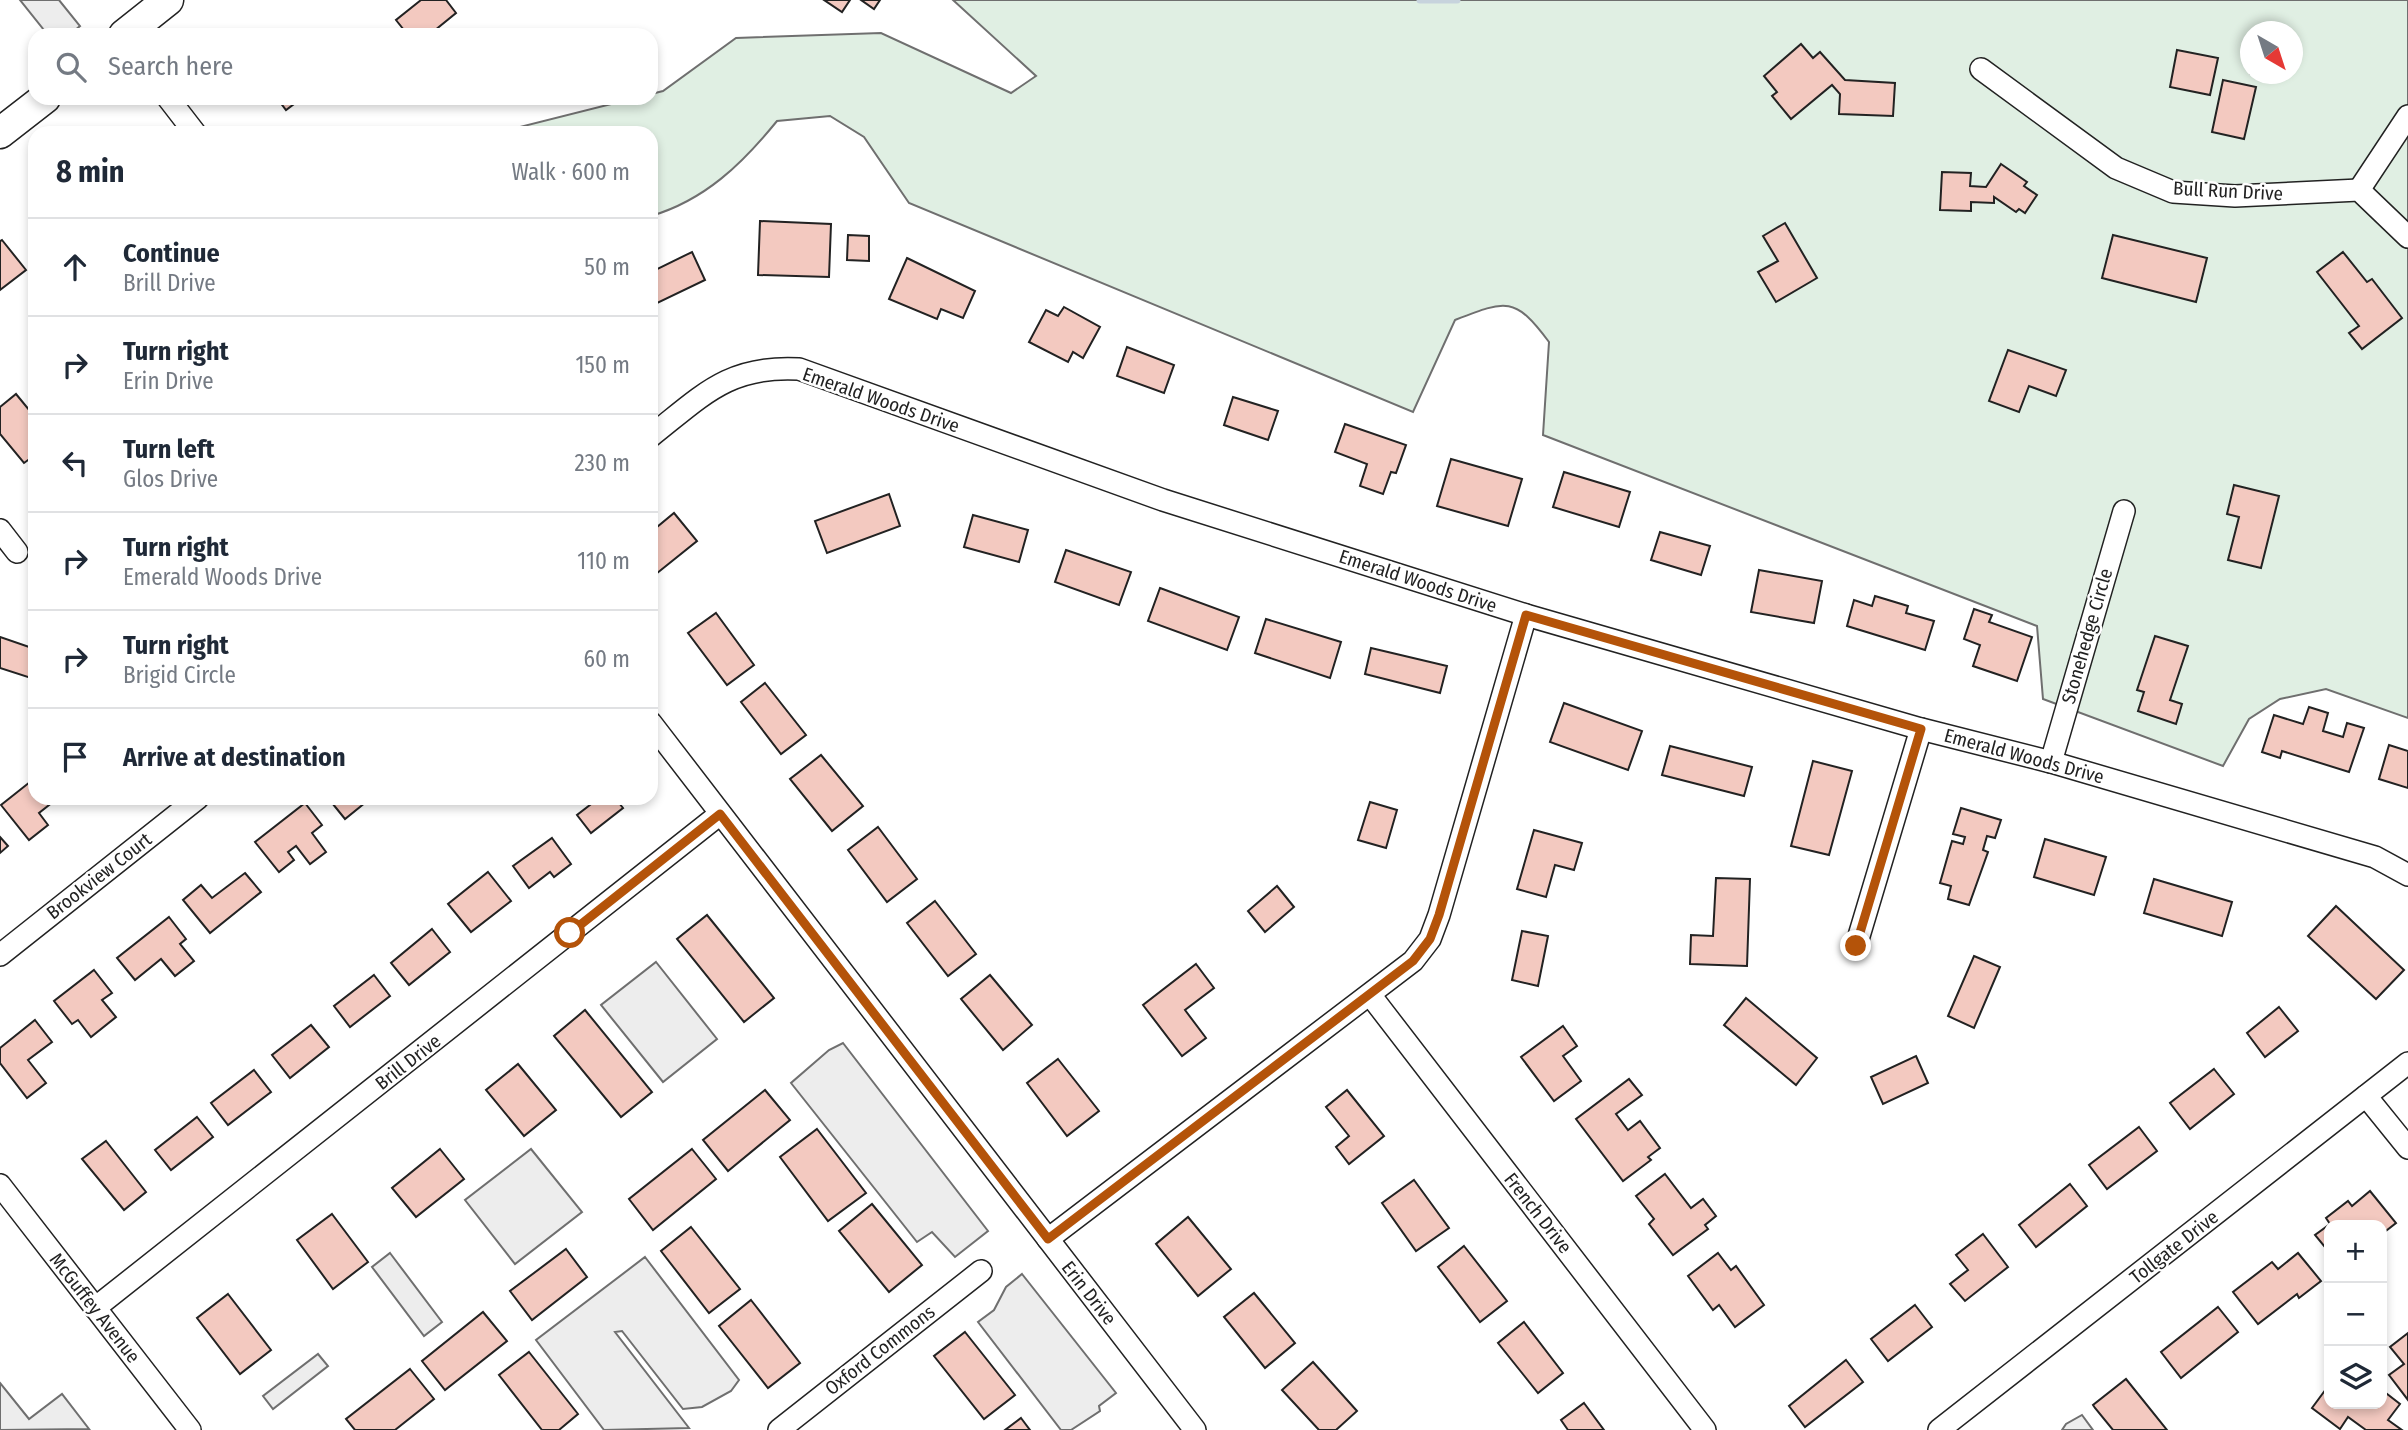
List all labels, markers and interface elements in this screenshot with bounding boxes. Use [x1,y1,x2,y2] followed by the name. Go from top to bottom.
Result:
[2240,21,2303,84] north arrow
[28,28,658,105] search box
[52,48,90,86] icon: search
[108,51,233,82] text: Search here
[56,154,124,190] text: 8 min
[511,158,630,186] text: Walk · 600 m
[2173,177,2283,205] street label: Bull Run Drive
[123,238,220,269] text: Continue
[56,248,94,286] icon: ahead
[584,253,630,281] text: 50 m
[123,269,216,297] text: Brill Drive
[123,336,229,367] text: Turn right
[56,346,94,384] icon: right
[575,351,630,379] text: 150 m
[800,362,962,438] street label: Emerald Woods Drive
[123,367,214,395] text: Erin Drive
[123,434,215,465] text: Turn left
[56,444,94,482] icon: left
[574,449,630,477] text: 230 m
[123,465,218,493] text: Glos Drive
[123,532,229,563] text: Turn right
[56,542,94,580] icon: right
[1336,545,1500,617] street label: Emerald Woods Drive
[577,547,630,575] text: 110 m
[123,563,322,591] text: Emerald Woods Drive
[2057,566,2117,706] street label: Stonehedge Circle
[123,630,229,661] text: Turn right
[56,640,94,678] icon: right
[584,645,630,673] text: 60 m
[123,661,236,689] text: Brigid Circle
[1942,724,2106,788] street label: Emerald Woods Drive
[56,738,94,776] icon: arrive
[123,742,346,773] text: Arrive at destination
[42,827,157,924] street label: Brookview Court
[554,917,585,948] route start
[1840,930,1871,961] route end
[371,1029,445,1095] street label: Brill Drive
[1499,1168,1577,1258] street label: French Drive
[2125,1205,2223,1289] street label: Tollgate Drive
[2324,1220,2387,1409] map controls
[2324,1220,2387,1283] button: +
[45,1248,145,1368] street label: McGuffey Avenue
[1057,1256,1121,1330] street label: Erin Drive
[2324,1283,2387,1346] button: −
[820,1300,940,1400] street label: Oxford Commons
[2324,1346,2387,1409] button: layers

